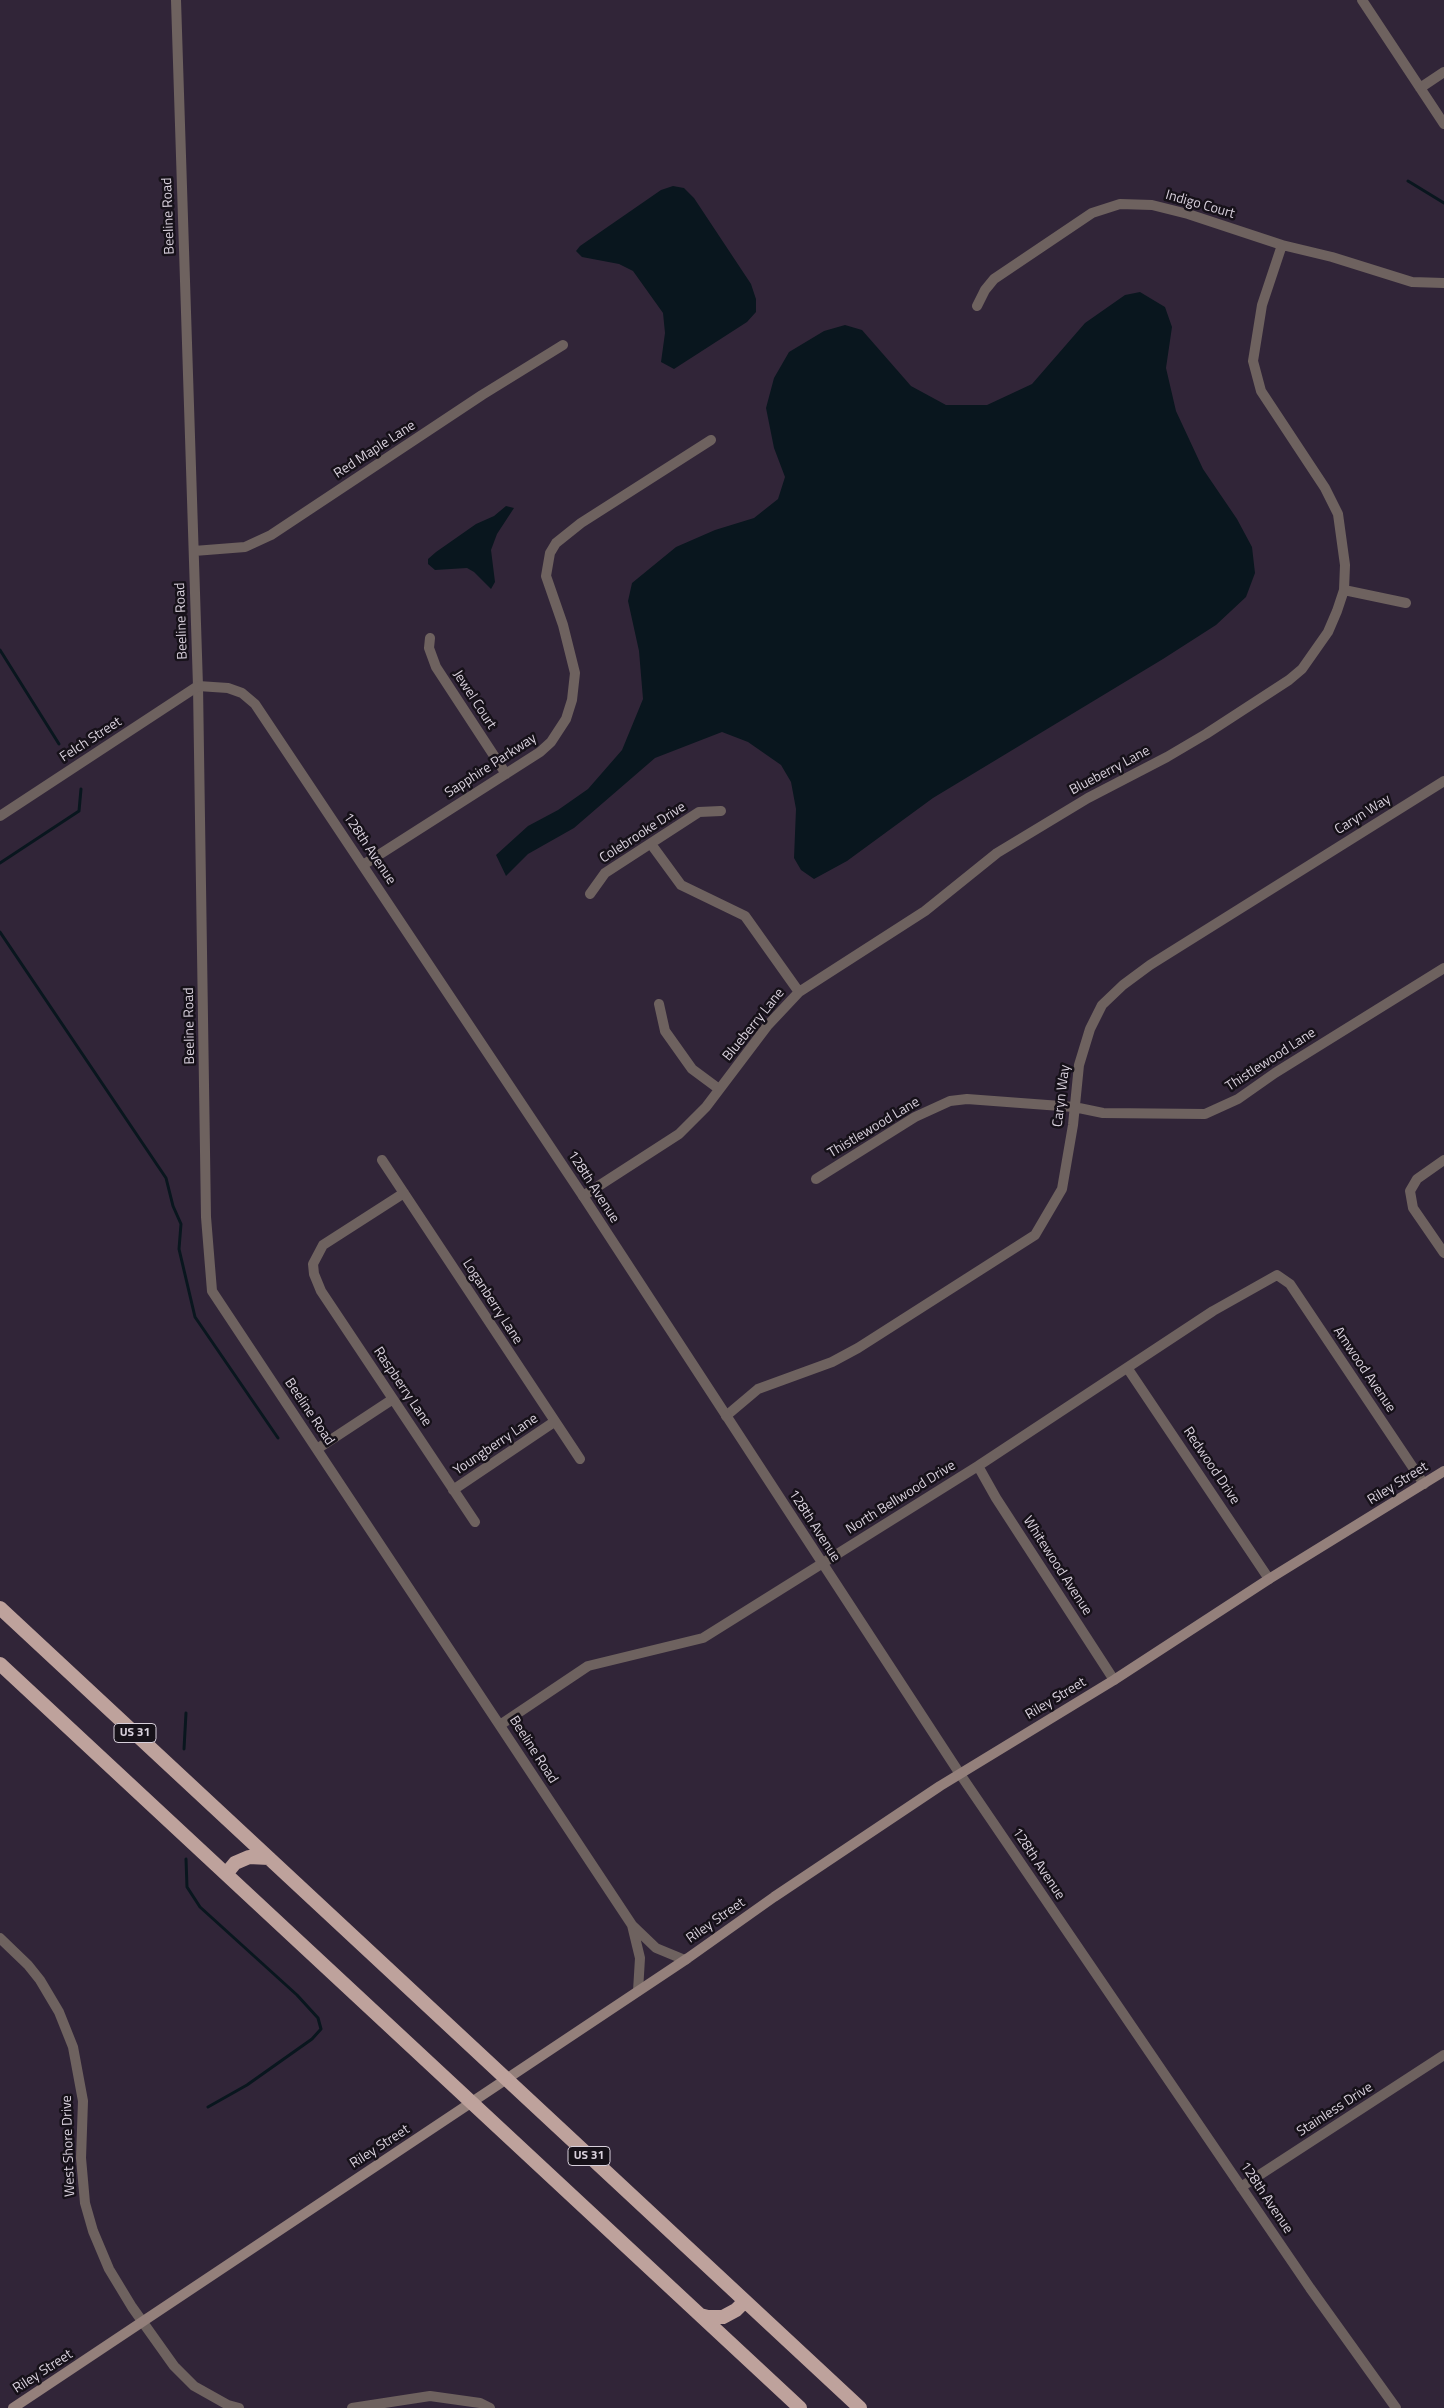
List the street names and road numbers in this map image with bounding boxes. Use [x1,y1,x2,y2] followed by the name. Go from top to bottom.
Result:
[159,177,179,255] street label: Beeline Road
[1163,187,1237,223] street label: Indigo Court
[331,417,419,483] street label: Red Maple Lane
[172,582,192,660] street label: Beeline Road
[449,667,499,733] street label: Jewel Court
[57,714,125,766] street label: Felch Street
[442,730,540,802] street label: Sapphire Parkway
[1067,743,1153,799] street label: Blueberry Lane
[1332,791,1394,839] street label: Caryn Way
[597,799,689,867] street label: Colebrooke Drive
[339,810,399,888] street label: 128th Avenue
[720,985,788,1065] street label: Blueberry Lane
[181,987,199,1065] street label: Beeline Road
[1223,1025,1319,1095] street label: Thistlewood Lane
[1050,1064,1074,1128] street label: Caryn Way
[825,1094,923,1162] street label: Thistlewood Lane
[563,1148,623,1226] street label: 128th Avenue
[458,1256,526,1348] street label: Loganberry Lane
[1329,1324,1399,1416] street label: Amwood Avenue
[369,1344,435,1430] street label: Raspberry Lane
[280,1375,338,1449] street label: Beeline Road
[451,1411,541,1479] street label: Youngberry Lane
[1179,1424,1243,1508] street label: Redwood Drive
[843,1458,959,1538] street label: North Bellwood Drive
[1365,1459,1431,1509] street label: Riley Street
[784,1487,844,1565] street label: 128th Avenue
[1019,1513,1095,1619] street label: Whitewood Avenue
[1023,1674,1089,1724] street label: Riley Street
[505,1713,561,1787] street label: Beeline Road
[114,1724,156,1742] road number: US 31
[1008,1825,1068,1903] street label: 128th Avenue
[683,1895,749,1947] street label: Riley Street
[1294,2079,1376,2141] street label: Stainless Drive
[59,2095,79,2197] street label: West Shore Drive
[347,2121,413,2173] street label: Riley Street
[568,2146,610,2166] road number: US 31
[1236,2159,1296,2237] street label: 128th Avenue
[10,2346,76,2398] street label: Riley Street

